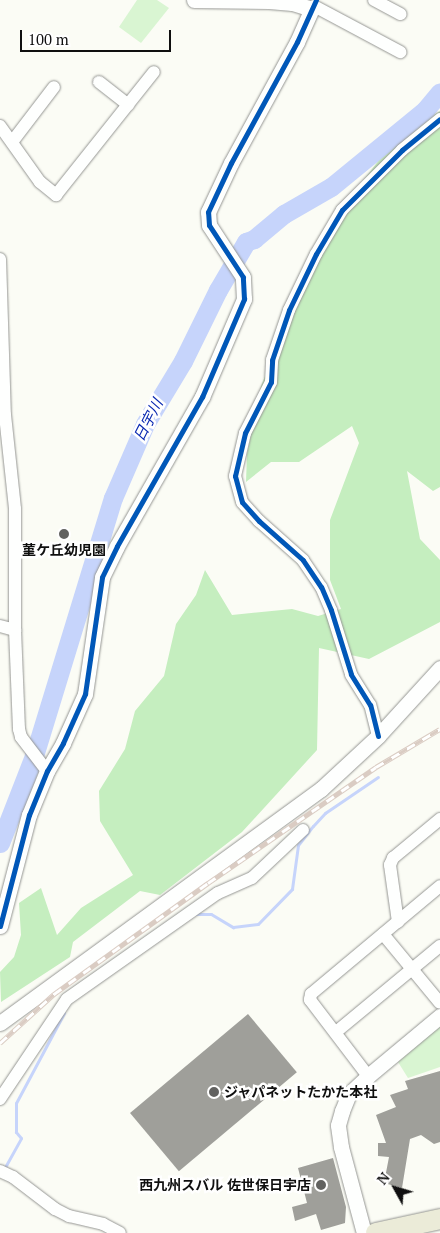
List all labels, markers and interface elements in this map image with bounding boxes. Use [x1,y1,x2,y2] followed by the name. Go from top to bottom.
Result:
[22,20,174,52] scale bar
[28,29,69,49] text: 100 m
[130,396,166,444] water label: 日宇川
[58,528,70,540] marker: 菫ケ丘幼児園
[22,542,106,558] place label: 菫ケ丘幼児園
[224,1084,378,1100] place label: ジャパネットたかた本社
[208,1086,220,1098] marker: ジャパネットたかた本社
[370,1163,420,1213] north arrow
[372,1168,394,1188] text: N
[139,1177,311,1193] place label: 西九州スバル 佐世保日宇店
[315,1179,327,1191] marker: 西九州スバル 佐世保日宇店

